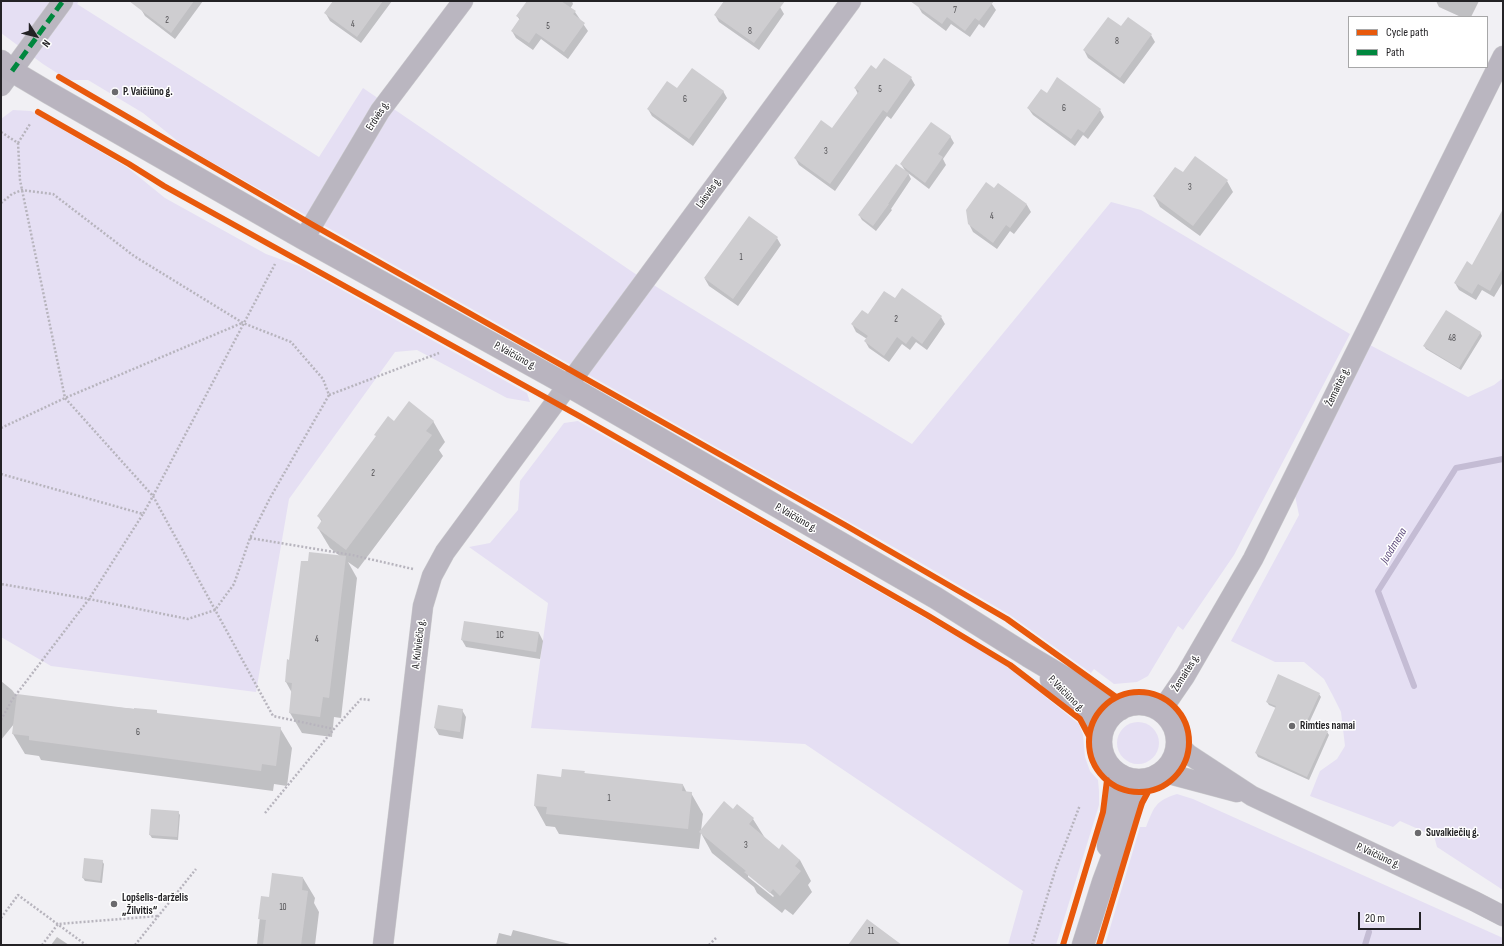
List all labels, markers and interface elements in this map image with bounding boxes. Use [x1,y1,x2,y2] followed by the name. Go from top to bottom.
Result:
[953,6,957,16] house number: 7
[16,16,56,56] north arrow
[165,16,169,26] house number: 2
[1348,16,1488,68] legend
[351,20,355,30] house number: 4
[546,22,550,32] house number: 5
[1386,25,1428,40] text: Cycle path
[748,27,752,37] house number: 8
[39,37,53,50] text: N
[1115,37,1119,47] house number: 8
[1386,45,1404,60] text: Path
[123,85,173,99] place label: P. Vaičiūno g.
[878,85,882,95] house number: 5
[110,87,120,97] marker: P. Vaičiūno g.
[683,95,687,105] house number: 6
[364,99,392,133] street label: Erdvės g.
[1062,104,1066,114] house number: 6
[824,147,828,157] house number: 3
[693,175,725,211] street label: Laisvės g.
[1188,183,1192,193] house number: 3
[990,212,994,222] house number: 4
[739,253,743,263] house number: 1
[894,315,898,325] house number: 2
[1448,334,1456,344] house number: 48
[492,339,538,373] street label: P. Vaičiūno g.
[1323,365,1353,409] street label: Žemaitės g.
[371,469,375,479] house number: 2
[773,501,819,535] street label: P. Vaičiūno g.
[1378,526,1410,566] water label: Juodmena
[409,618,429,670] street label: A. Kulviečio g.
[496,631,504,641] house number: 1C
[315,635,319,645] house number: 4
[1169,652,1203,694] street label: Žemaitės g.
[1045,673,1087,715] street label: P. Vaičiūno g.
[1300,719,1355,733] place label: Rimties namai
[1287,721,1297,731] marker: Rimties namai
[136,728,140,738] house number: 6
[607,794,611,804] house number: 1
[1426,826,1479,840] place label: Suvalkiečių g.
[1413,828,1423,838] marker: Suvalkiečių g.
[1354,840,1402,872] street label: P. Vaičiūno g.
[744,841,748,851] house number: 3
[122,891,188,917] place label: Lopšelis-darželis „Žilvitis“
[109,899,119,909] marker: Lopšelis-darželis „Žilvitis“
[279,903,287,913] house number: 10
[1360,904,1423,930] scale bar
[1365,911,1385,926] text: 20 m
[868,927,874,937] house number: 11

